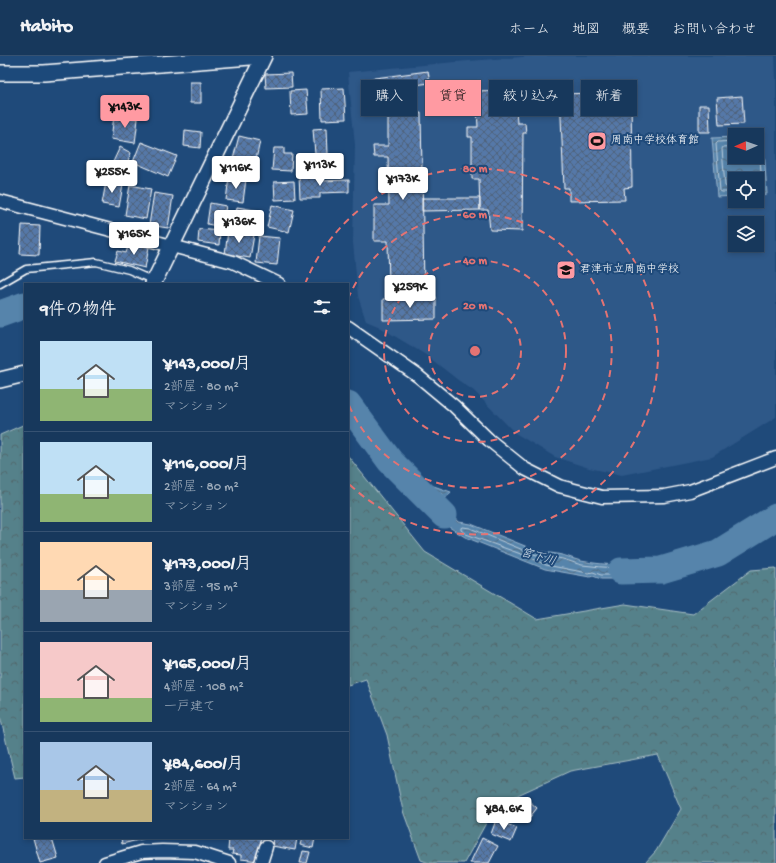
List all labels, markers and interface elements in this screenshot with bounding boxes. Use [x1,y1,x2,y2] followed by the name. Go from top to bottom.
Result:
[20,16,73,39] text: Habito
[509,22,550,39] text: ホーム
[572,22,600,39] text: 地図
[622,22,650,39] text: 概要
[672,22,756,39] text: お問い合わせ
[361,80,417,116] chip: 購入
[425,80,481,116] chip: 賃貸
[489,80,573,116] chip: 絞り込み
[581,80,637,116] chip: 新着
[97,95,153,129] pin: ¥143K
[109,100,141,115] text: ¥143K
[728,128,764,164] north arrow
[728,128,764,252] map controls
[586,130,608,152] sports icon: 周南中学校体育館
[611,134,699,147] place label: 周南中学校体育館
[292,153,348,187] pin: ¥113K
[208,156,264,190] pin: ¥116K
[305,158,335,173] text: ¥113K
[84,160,140,194] pin: ¥255K
[221,161,251,176] text: ¥116K
[463,163,488,177] text: 80 m
[95,165,129,180] text: ¥255K
[375,167,431,201] pin: ¥173K
[387,172,419,187] text: ¥173K
[728,172,764,208] button: locate
[463,209,488,223] text: 60 m
[211,210,267,244] pin: ¥136K
[223,215,255,230] text: ¥136K
[728,216,764,252] button: layers
[106,222,162,256] pin: ¥165K
[118,227,150,242] text: ¥165K
[462,255,487,269] text: 40 m
[555,259,577,281] school or university icon: 君津市立周南中学校
[580,263,679,276] place label: 君津市立周南中学校
[382,275,438,309] pin: ¥259K
[394,280,426,295] text: ¥259K
[311,296,333,318] icon: filters
[463,300,488,314] text: 20 m
[40,301,117,321] text: 9件の物件
[468,344,482,358] centre of rings
[164,355,251,375] text: ¥143,000/月
[72,357,120,405] icon: home
[164,380,239,395] text: 2部屋 · 80 m²
[164,400,228,415] text: マンション
[164,455,250,475] text: ¥116,000/月
[72,458,120,506] icon: home
[164,480,239,495] text: 2部屋 · 80 m²
[164,500,228,515] text: マンション
[519,545,558,570] water label: 宮下川
[164,555,252,575] text: ¥173,000/月
[72,558,120,606] icon: home
[164,580,238,595] text: 3部屋 · 95 m²
[164,600,228,615] text: マンション
[164,655,252,675] text: ¥165,000/月
[72,658,120,706] icon: home
[164,680,244,695] text: 4部屋 · 108 m²
[164,700,216,715] text: 一戸建て
[164,755,244,775] text: ¥84,600/月
[72,758,120,806] icon: home
[164,780,237,795] text: 2部屋 · 64 m²
[471,797,537,831] pin: ¥84.6K
[164,800,228,815] text: マンション
[485,802,523,817] text: ¥84.6K

